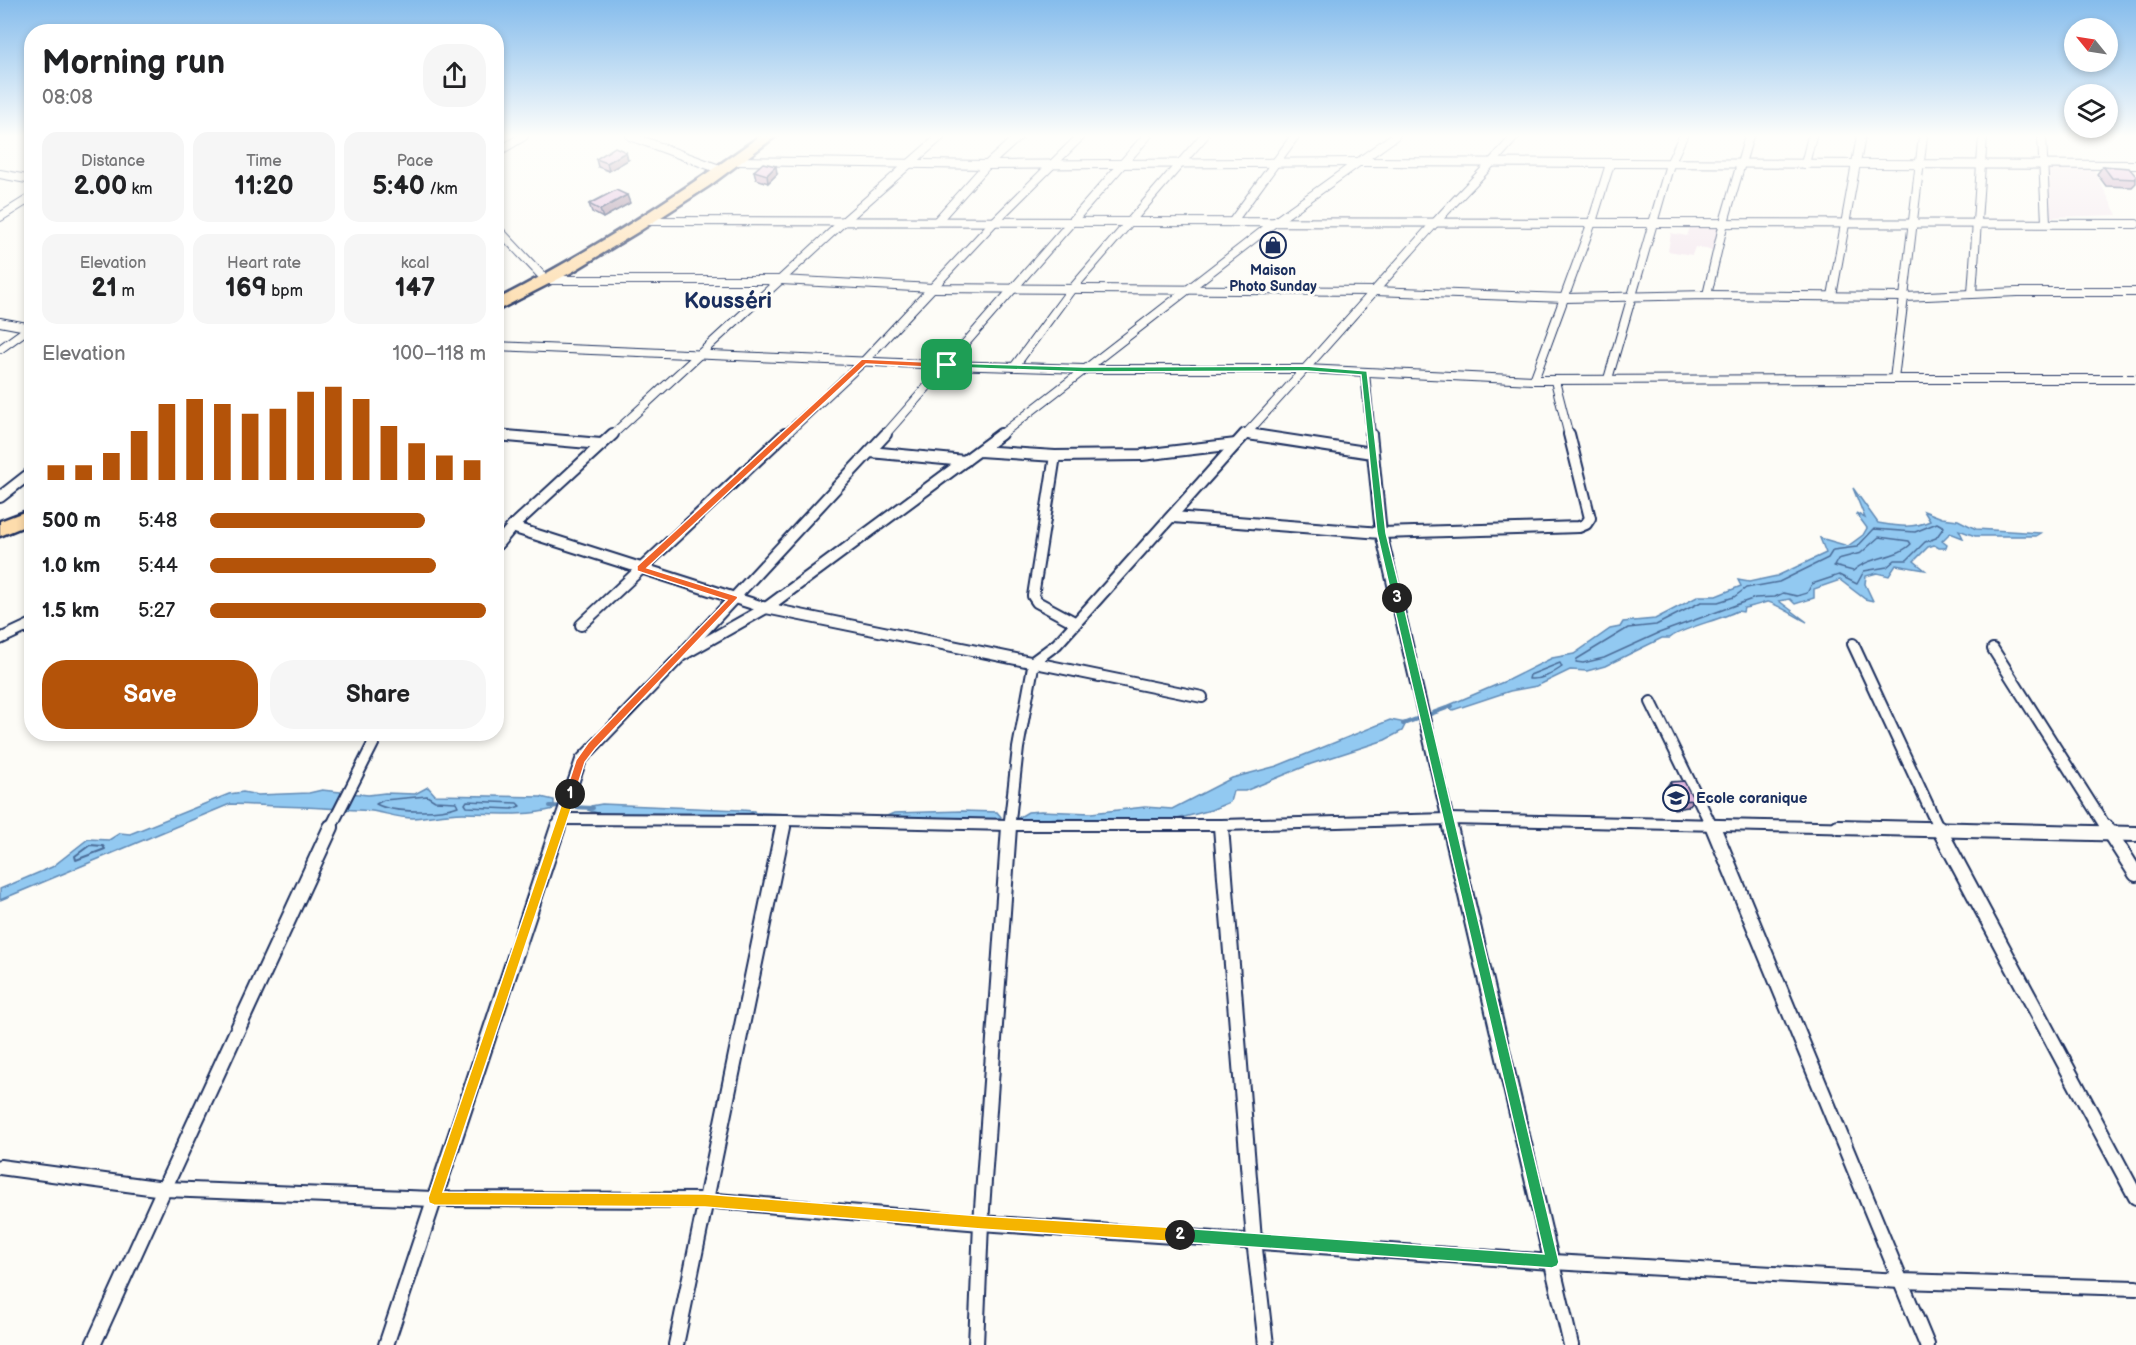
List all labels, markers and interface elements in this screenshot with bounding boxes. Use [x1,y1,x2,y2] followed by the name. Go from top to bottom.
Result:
[2064,18,2118,72] north arrow
[2064,18,2118,138] map controls
[42,43,225,83] text: Morning run
[423,44,486,107] button: share
[2064,84,2118,138] button: layers
[42,86,93,110] text: 08:08
[81,152,145,171] text: Distance
[246,152,282,171] text: Time
[397,152,433,171] text: Pace
[73,171,127,202] text: 2.00
[234,171,294,202] text: 11:20
[372,171,425,202] text: 5:40
[127,180,153,199] text: km
[425,180,458,199] text: /km
[1258,230,1288,260] shop icon: Maison Photo Sunday
[80,254,146,273] text: Elevation
[227,254,301,273] text: Heart rate
[401,254,429,273] text: kcal
[1229,262,1317,295] place label: Maison Photo Sunday
[91,273,117,304] text: 21
[225,273,267,304] text: 169
[395,273,435,304] text: 147
[117,282,135,301] text: m
[267,282,303,301] text: bpm
[684,288,772,315] district label: Kousséri
[921,339,972,390] pin
[42,342,125,366] text: Elevation
[392,342,486,366] text: 100–118 m
[930,348,963,381] icon: arrive
[42,509,101,533] text: 500 m
[138,509,177,533] text: 5:48
[42,554,100,578] text: 1.0 km
[138,554,178,578] text: 5:44
[1382,583,1412,613] pin: 3
[1392,588,1402,607] text: 3
[42,599,99,623] text: 1.5 km
[138,599,175,623] text: 5:27
[42,660,258,729] button: Save
[270,660,486,729] button: Share
[555,779,585,809] pin: 1
[1661,783,1691,813] school or university icon: Ecole coranique
[567,784,573,803] text: 1
[1696,789,1808,808] place label: Ecole coranique
[1165,1220,1195,1250] pin: 2
[1175,1225,1185,1244] text: 2

